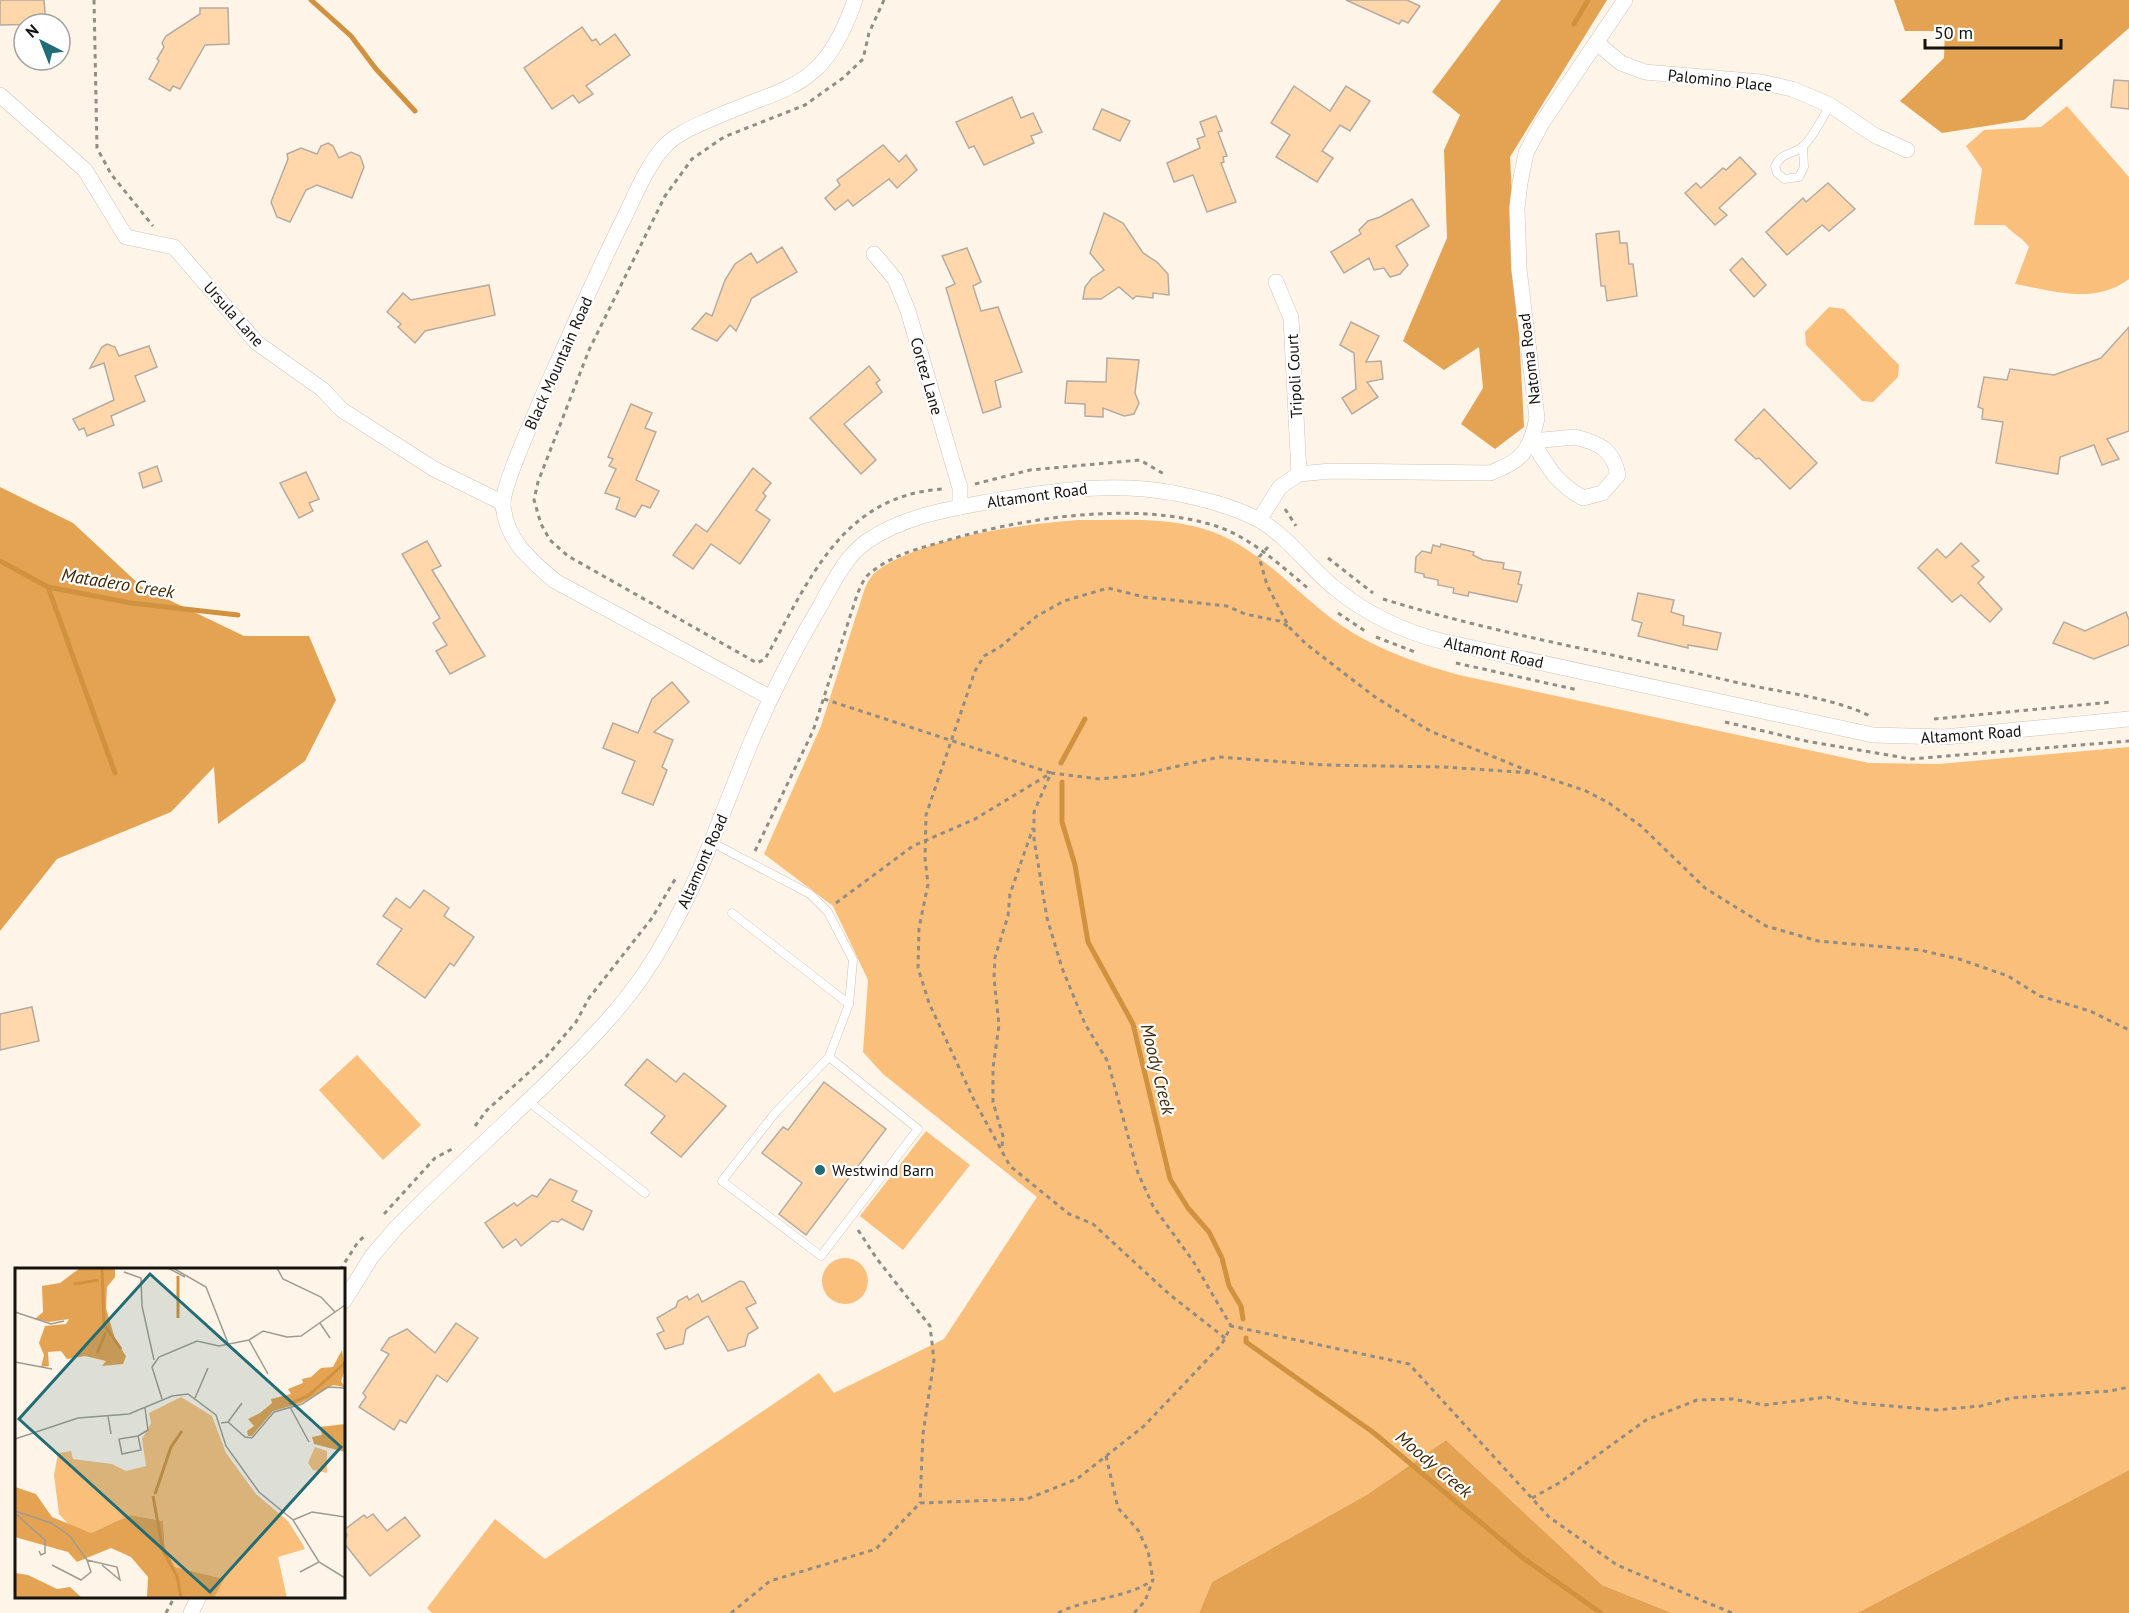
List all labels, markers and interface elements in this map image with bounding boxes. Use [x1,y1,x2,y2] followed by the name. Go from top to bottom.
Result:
[12,12,72,72] north arrow
[1925,12,2062,50] scale bar
[21,20,43,42] text: N
[1934,21,1973,44] text: 50 m
[1667,65,1773,95] street label: Palomino Place
[200,277,268,351] street label: Ursula Lane
[520,293,596,433] street label: Black Mountain Road
[1513,312,1545,406] street label: Natoma Road
[1282,333,1306,419] street label: Tripoli Court
[906,335,948,417] street label: Cortez Lane
[985,478,1089,512] street label: Altamont Road
[60,563,177,603] water label: Matadero Creek
[1442,632,1546,672] street label: Altamont Road
[1920,720,2022,748] street label: Altamont Road
[672,811,732,911] street label: Altamont Road
[1136,1021,1181,1118] water label: Moody Creek
[832,1160,934,1180] place label: Westwind Barn
[813,1163,827,1177] marker: Westwind Barn
[15,1268,345,1598] inset map
[1391,1425,1478,1503] water label: Moody Creek

